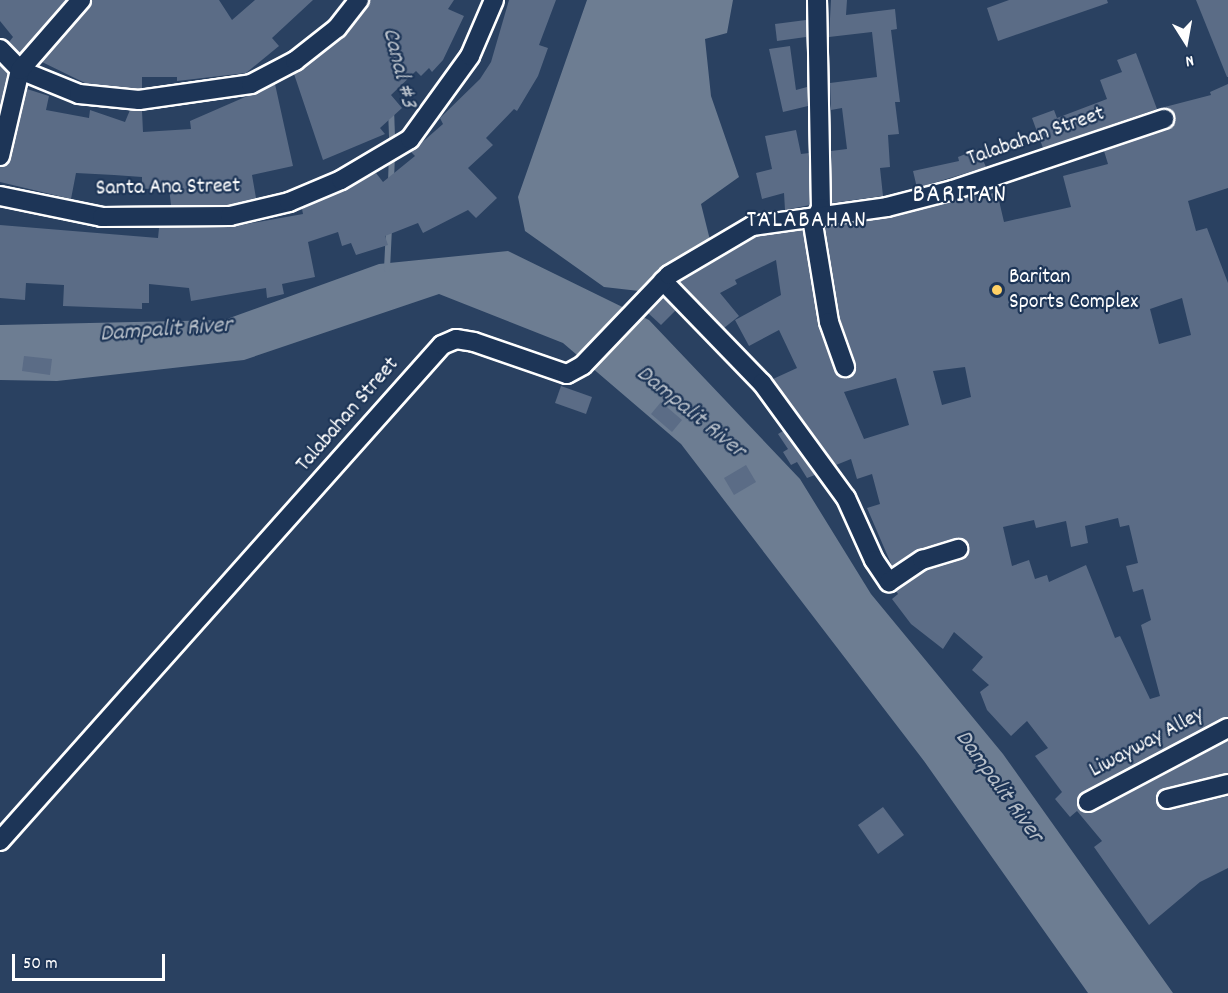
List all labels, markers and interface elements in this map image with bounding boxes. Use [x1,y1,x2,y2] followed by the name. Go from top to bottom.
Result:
[1156,12,1216,72] north arrow
[374,25,422,111] water label: Canal #3
[1183,48,1196,72] text: N
[964,101,1108,173] street label: Talabahan Street
[95,174,241,202] street label: Santa Ana Street
[912,180,1008,212] district label: BARITAN
[747,208,867,236] district label: TALABAHAN
[1009,264,1138,316] place label: Baritan Sports Complex
[990,283,1004,297] marker: Baritan Sports Complex
[99,312,233,350] water label: Dampalit River
[291,352,405,478] street label: Talabahan Street
[629,360,751,466] water label: Dampalit River
[1085,702,1209,784] street label: Liwayway Alley
[947,725,1049,849] water label: Dampalit River
[15,942,168,980] scale bar
[23,952,58,977] text: 50 m

